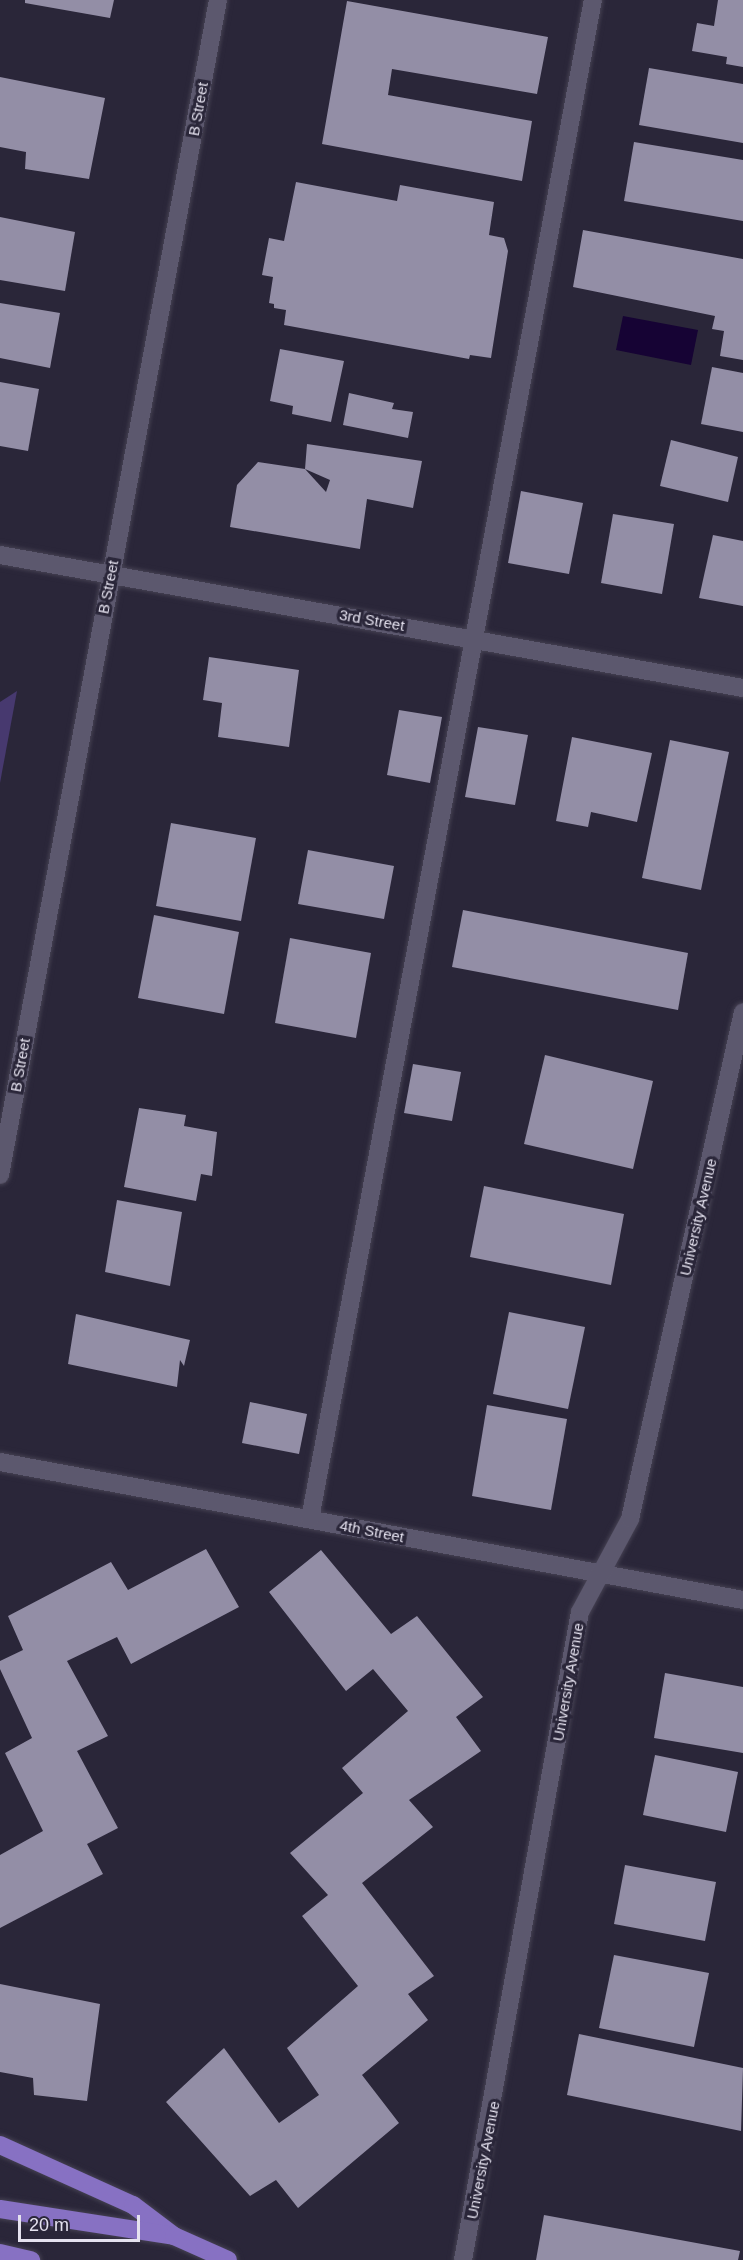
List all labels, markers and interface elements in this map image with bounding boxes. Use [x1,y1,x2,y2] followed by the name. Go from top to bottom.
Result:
[184,81,212,137] street label: B Street
[94,559,122,615] street label: B Street
[338,605,406,635] street label: 3rd Street
[6,1037,34,1093] street label: B Street
[676,1156,720,1278] street label: University Avenue
[338,1516,406,1546] street label: 4th Street
[549,1621,587,1743] street label: University Avenue
[463,2099,503,2221] street label: University Avenue
[21,2203,142,2241] scale bar
[29,2215,69,2235] text: 20 m

